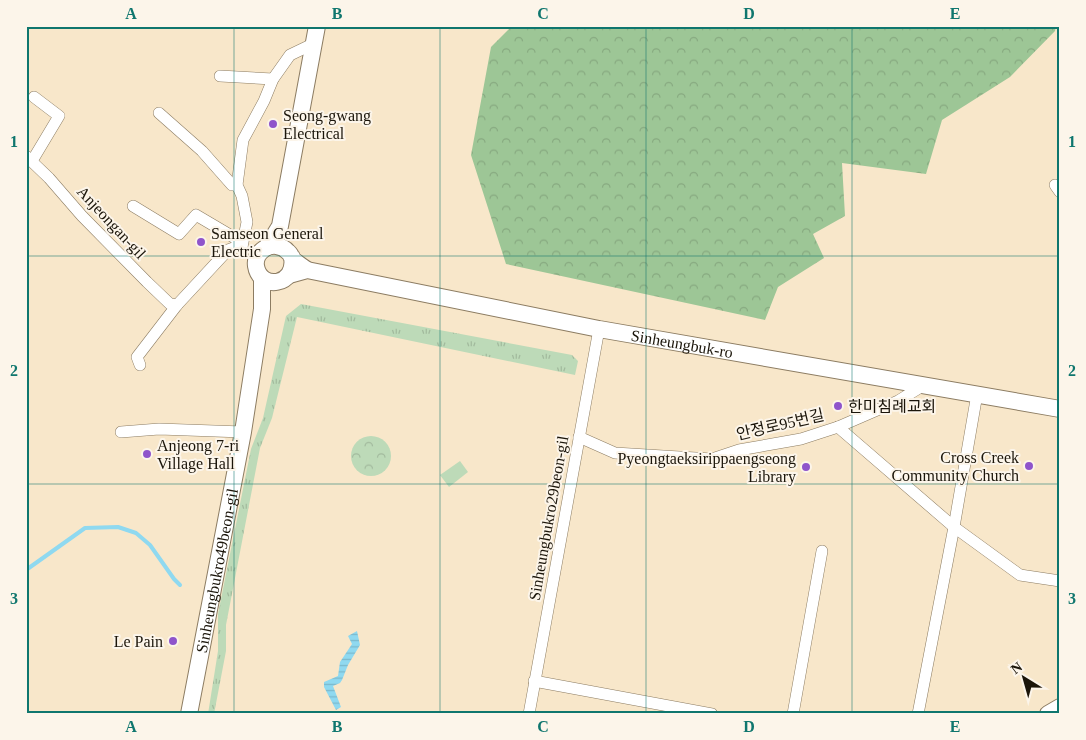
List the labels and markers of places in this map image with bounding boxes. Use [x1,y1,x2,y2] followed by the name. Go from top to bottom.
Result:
[283,107,371,142] place label: Seong-gwang Electrical
[267,118,279,130] marker: Seong-gwang Electrical
[211,225,324,260] place label: Samseon General Electric
[195,236,207,248] marker: Samseon General Electric
[848,398,936,415] place label: 한미침례교회
[832,400,844,412] marker: 한미침례교회
[157,437,240,473] place label: Anjeong 7-ri Village Hall
[141,448,153,460] marker: Anjeong 7-ri Village Hall
[891,449,1019,485] place label: Cross Creek Community Church
[617,450,796,486] place label: Pyeongtaeksirippaengseong Library
[1023,460,1035,472] marker: Cross Creek Community Church
[800,461,812,473] marker: Pyeongtaeksirippaengseong Library
[114,633,163,650] place label: Le Pain
[167,635,179,647] marker: Le Pain

